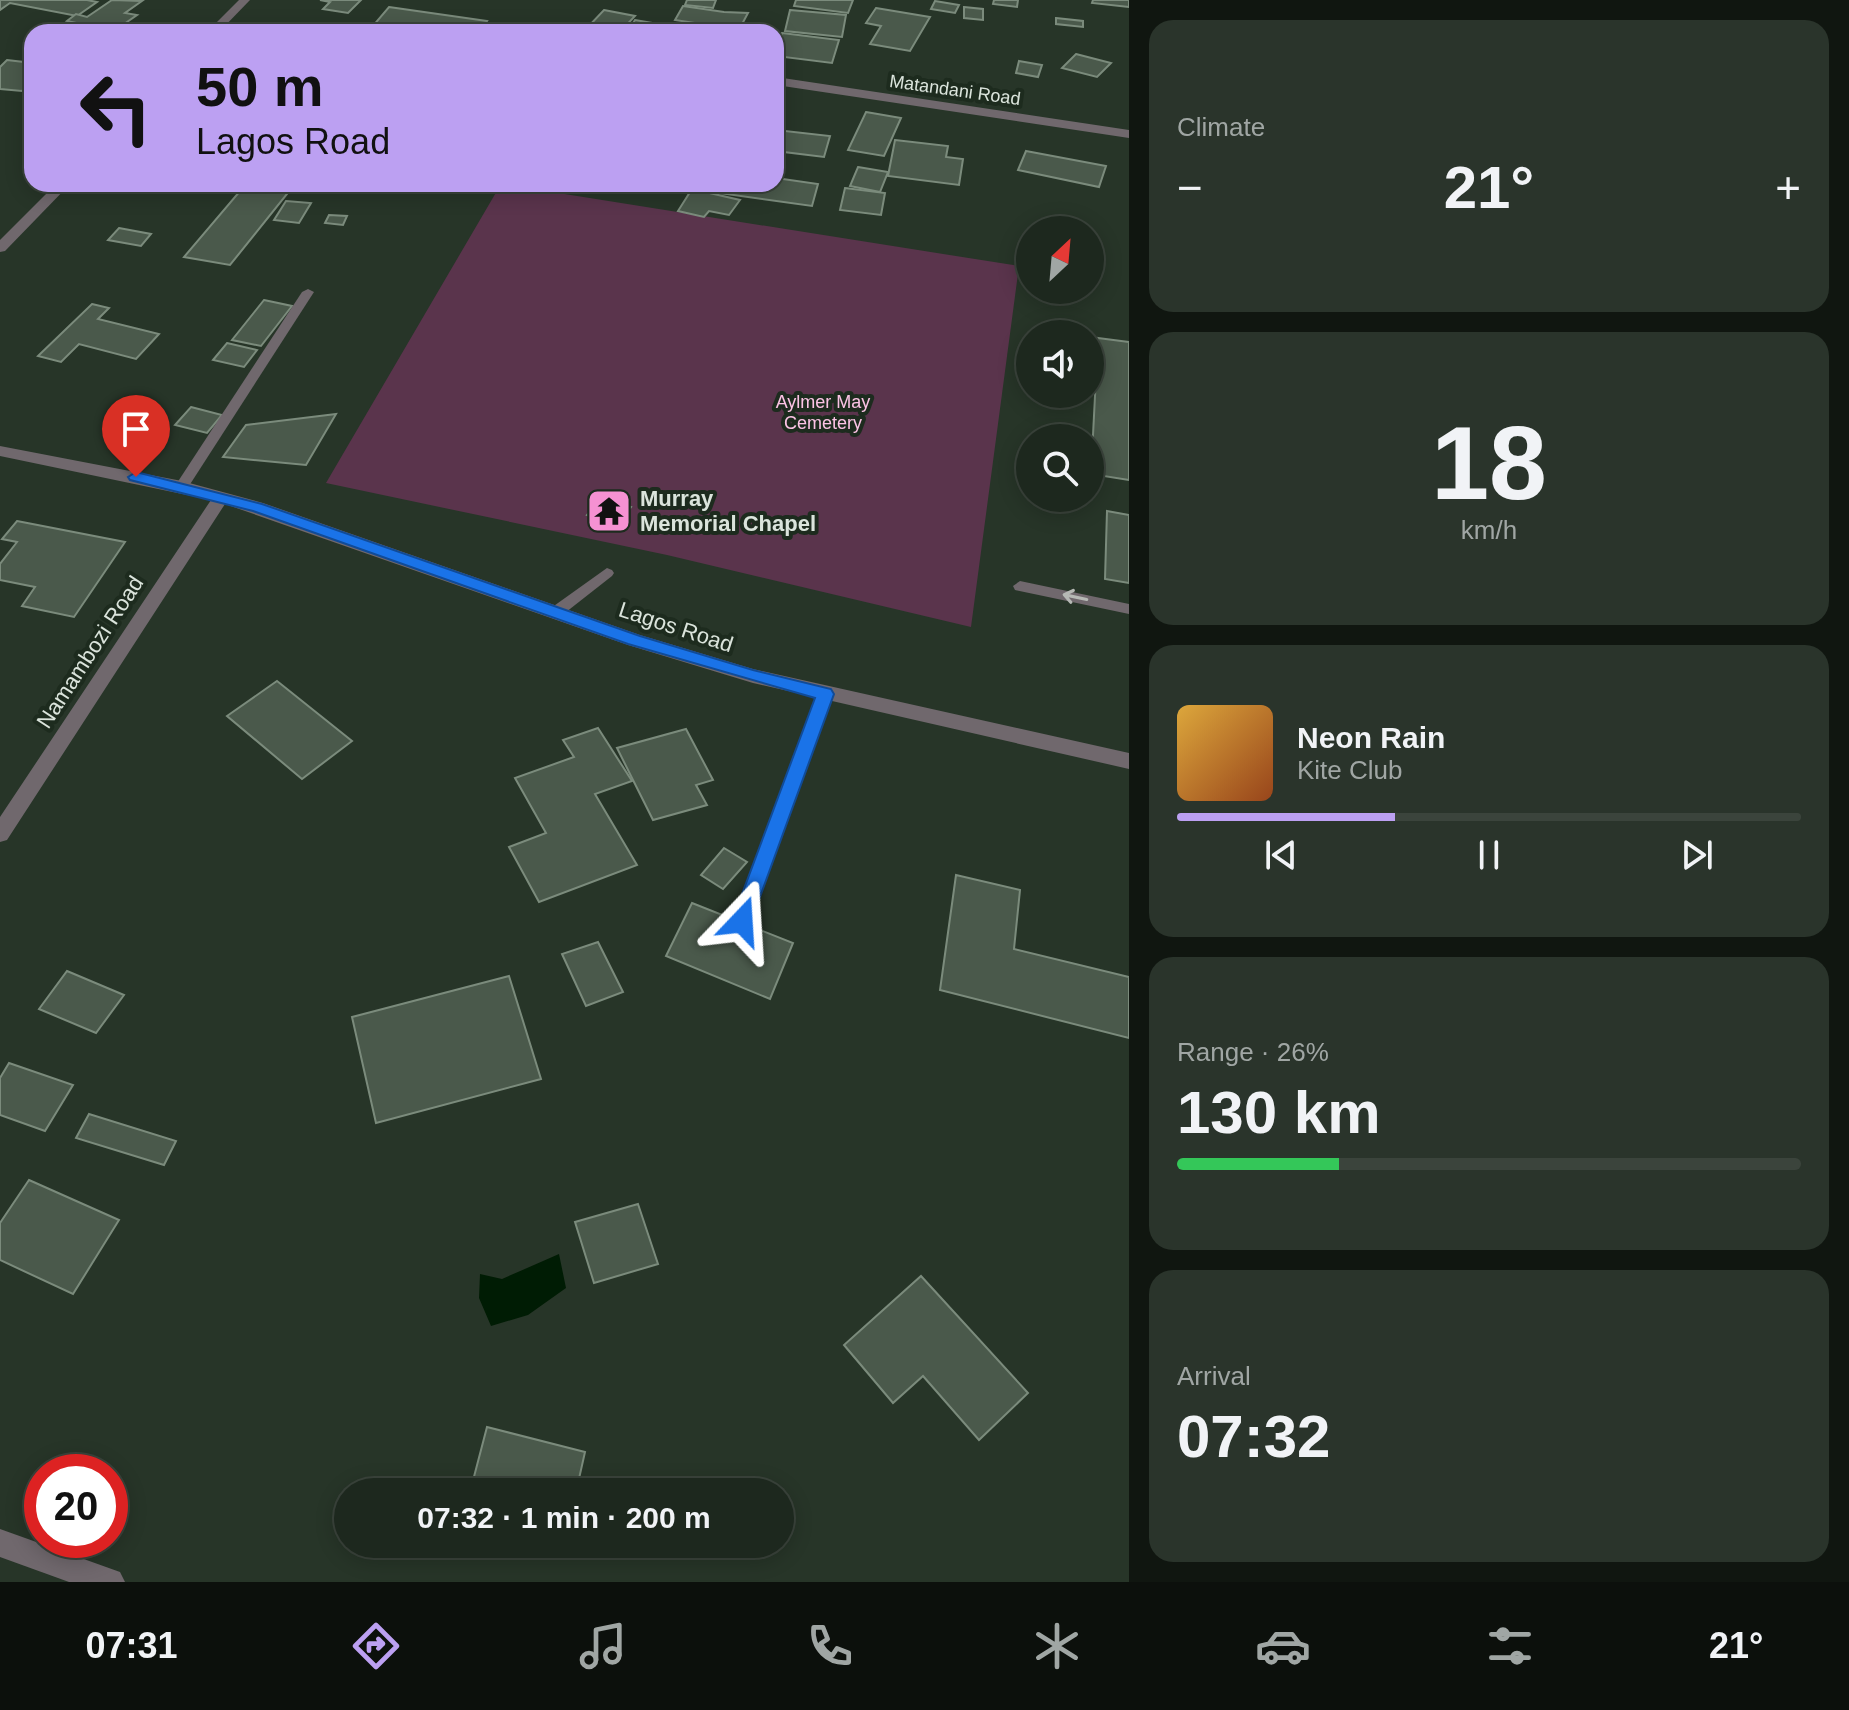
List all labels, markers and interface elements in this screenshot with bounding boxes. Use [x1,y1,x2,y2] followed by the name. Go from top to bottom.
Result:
[196,55,324,118] text: 50 m
[64,56,168,160] icon: left
[888,71,1022,109] street label: Matandani Road
[1177,112,1265,142] text: Climate
[196,121,390,162] text: Lagos Road
[1444,154,1534,221] text: 21°
[1177,163,1203,212] text: −
[1775,163,1801,212] text: +
[1016,216,1104,304] north arrow
[1016,216,1104,512] map controls
[1016,320,1104,408] button: sound
[776,392,870,433] park label: Aylmer May Cemetery
[102,395,170,477] pin
[1431,405,1547,521] text: 18
[114,407,158,451] icon: arrive
[1016,424,1104,512] button: search
[640,486,816,536] place label: Murray Memorial Chapel
[585,487,633,535] temple icon: Murray Memorial Chapel
[1461,515,1517,545] text: km/h
[32,571,148,733] street label: Namambozi Road
[1062,589,1088,604] one-way arrow
[616,597,736,657] street label: Lagos Road
[1297,721,1445,754] text: Neon Rain
[1297,755,1403,785] text: Kite Club
[1259,833,1303,877] icon: previous
[1467,833,1511,877] icon: pause
[1675,833,1719,877] icon: next
[700,879,784,963] position arrow
[1177,1037,1329,1067] text: Range · 26%
[1177,1079,1381,1146] text: 130 km
[1177,1361,1251,1391] text: Arrival
[1177,1403,1330,1470] text: 07:32
[24,1454,128,1558] speed limit sign: 20
[417,1501,711,1534] text: 07:32 · 1 min · 200 m
[348,1618,404,1674] icon: directions
[575,1618,631,1674] icon: music
[802,1618,858,1674] icon: phone
[1029,1618,1085,1674] icon: climate
[1255,1618,1311,1674] icon: car
[1482,1618,1538,1674] icon: filters
[85,1625,177,1666] text: 07:31
[1709,1625,1764,1666] text: 21°

